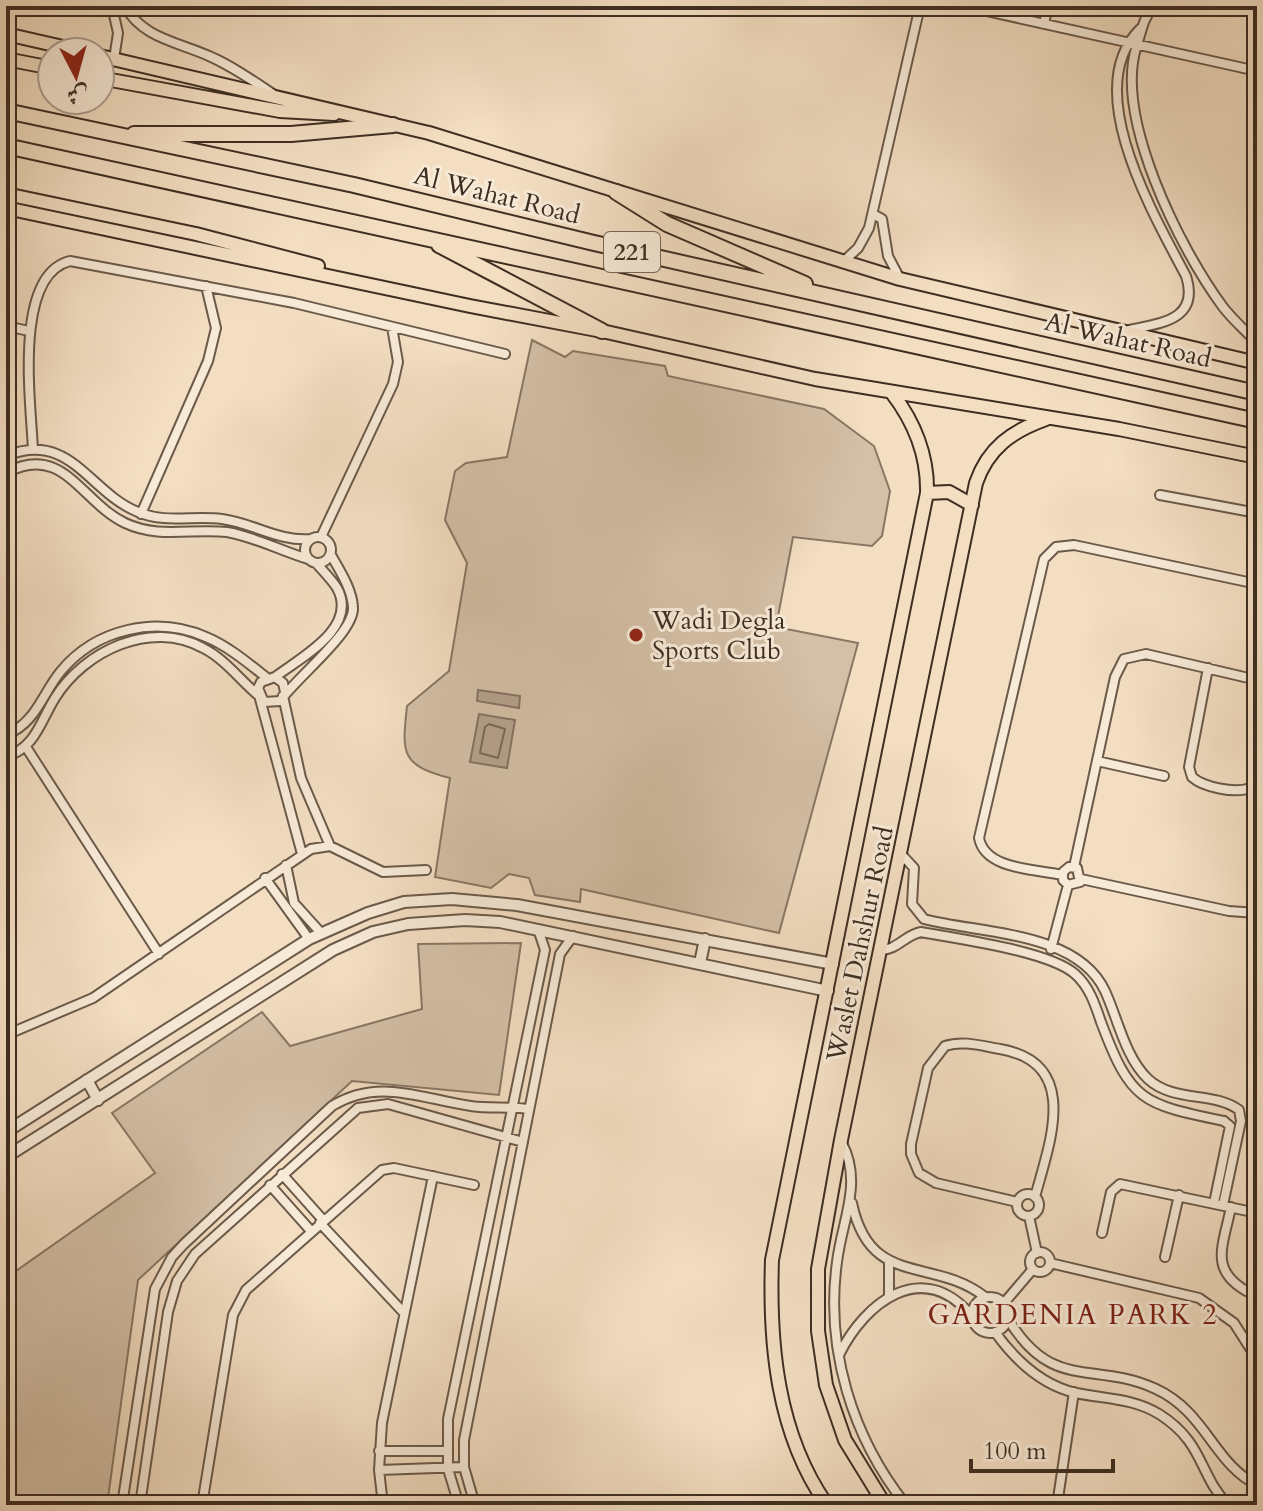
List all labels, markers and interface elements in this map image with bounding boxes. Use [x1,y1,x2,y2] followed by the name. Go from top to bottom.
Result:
[36,36,116,116] north arrow
[66,79,90,111] text: ش
[410,157,584,233] street label: Al Wahat Road
[604,232,660,272] road number: 221
[1041,304,1215,376] street label: Al Wahat Road
[651,603,785,668] place label: Wadi Degla Sports Club
[627,626,645,644] marker: Wadi Degla Sports Club
[818,823,902,1066] street label: Waslet Dahshur Road
[928,1296,1218,1334] district label: GARDENIA PARK 2
[971,1423,1113,1473] scale bar
[983,1435,1047,1468] text: 100 m

